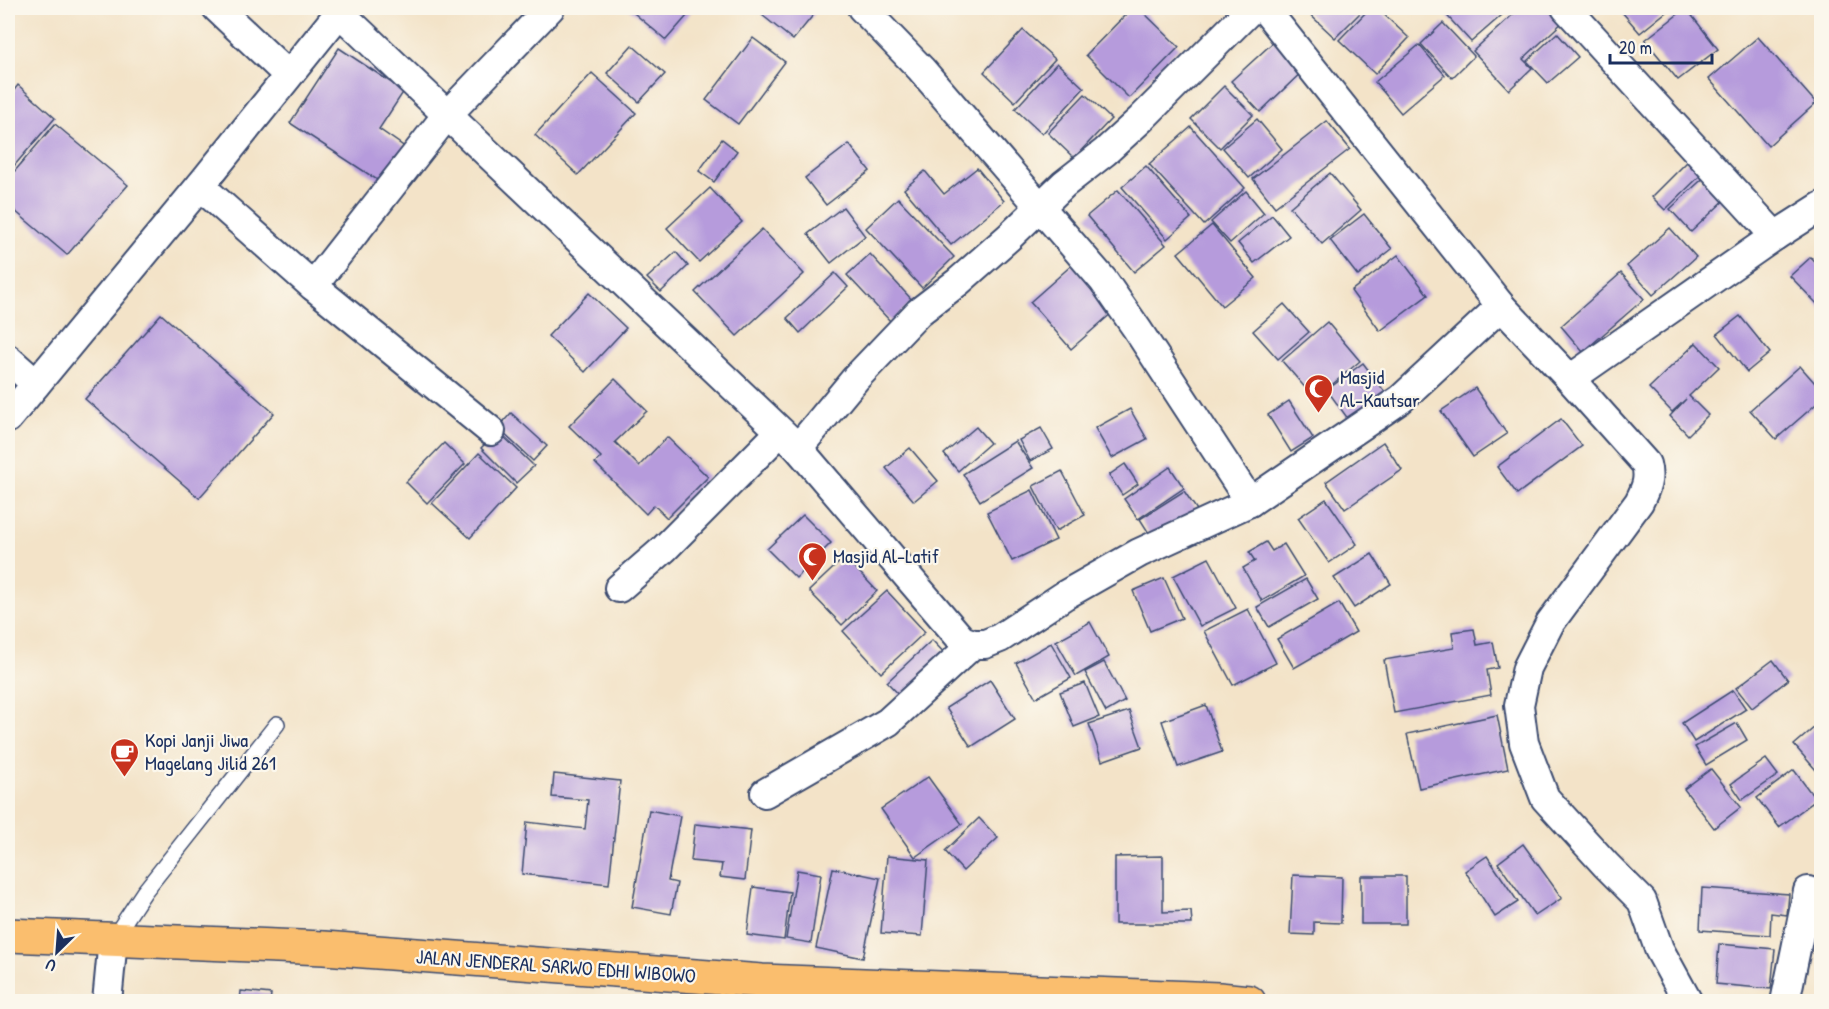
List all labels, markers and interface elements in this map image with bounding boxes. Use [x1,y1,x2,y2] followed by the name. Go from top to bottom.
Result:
[1610,27,1712,65] scale bar
[1619,35,1652,60] text: 20 m
[1340,363,1420,413] place label: Masjid Al-Kautsar
[1303,372,1335,414] mosque icon: Masjid Al-Kautsar
[796,540,828,582] mosque icon: Masjid Al-Latif
[833,542,939,569] place label: Masjid Al-Latif
[145,726,276,776] place label: Kopi Janji Jiwa Magelang Jilid 261
[108,736,140,778] cafe icon: Kopi Janji Jiwa Magelang Jilid 261
[27,922,87,982] north arrow
[415,942,697,989] street label: JALAN JENDERAL SARWO EDHI WIBOWO
[42,954,59,977] text: U

